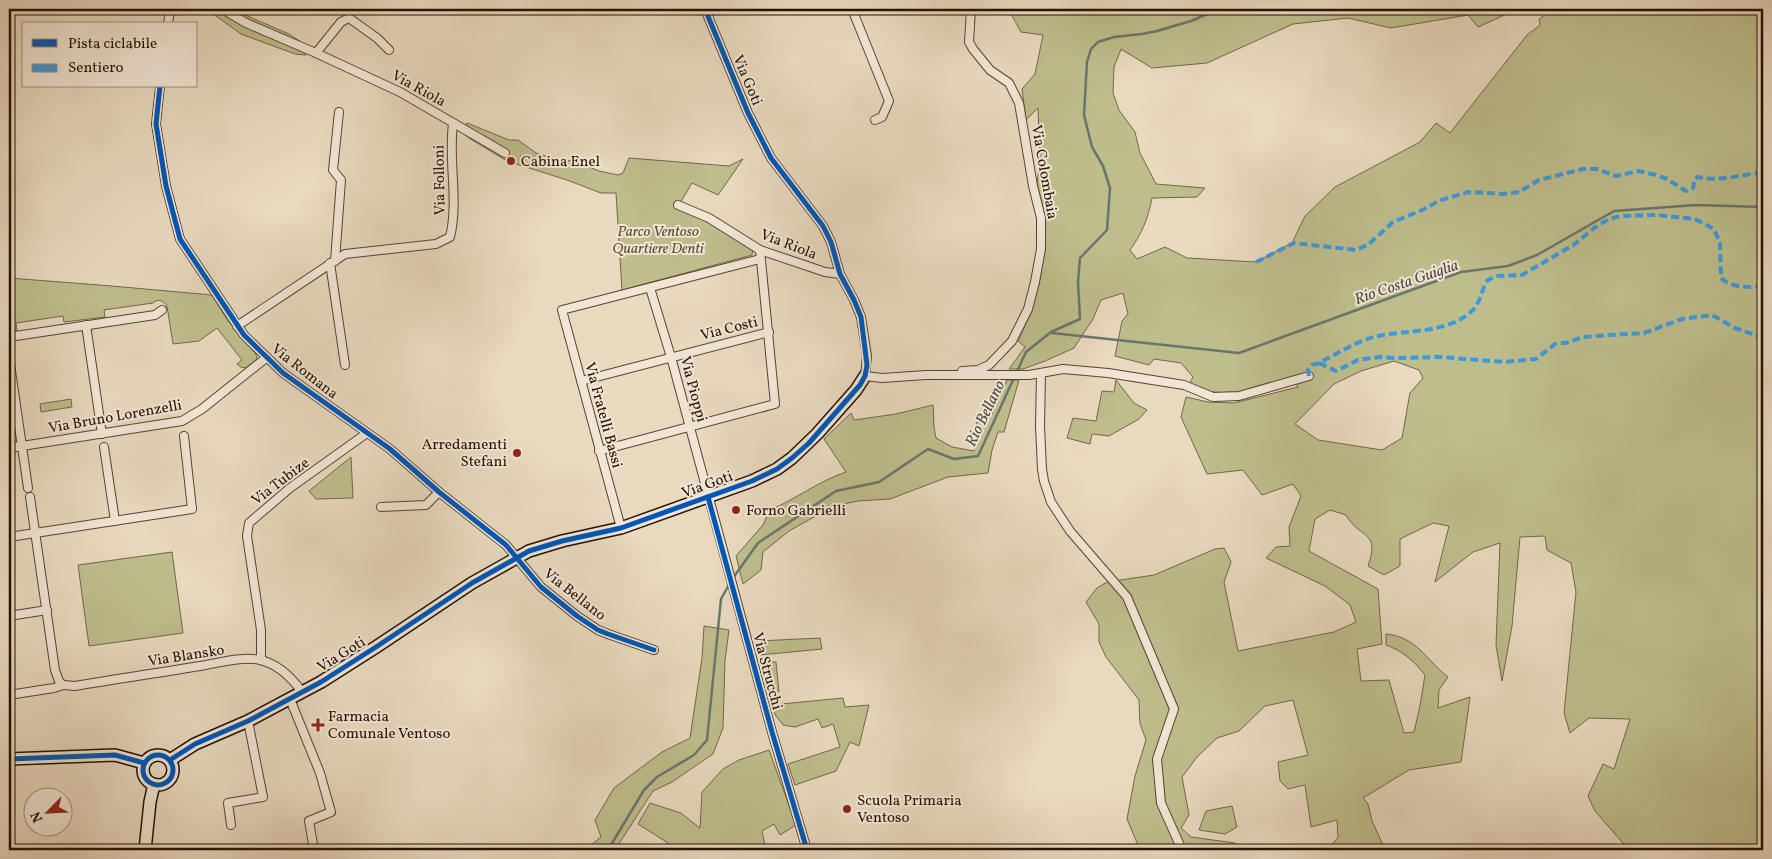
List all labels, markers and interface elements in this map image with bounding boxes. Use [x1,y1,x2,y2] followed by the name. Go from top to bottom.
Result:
[22,22,198,88] legend
[68,34,157,55] text: Pista ciclabile
[727,52,767,109] street label: Via Goti
[68,58,124,79] text: Sentiero
[387,66,449,113] street label: Via Riola
[1025,123,1062,221] street label: Via Colombaia
[429,145,452,215] street label: Via Folloni
[521,152,600,173] place label: Cabina Enel
[505,155,517,167] marker: Cabina Enel
[612,222,704,260] park label: Parco Ventoso Quartiere Denti
[757,225,820,266] street label: Via Riola
[1352,255,1462,311] water label: Rio Costa Guiglia
[698,312,760,347] street label: Via Costi
[266,339,342,405] street label: Via Romana
[674,354,711,425] street label: Via Pioppi
[578,360,627,471] street label: Via Fratelli Bassi
[960,377,1012,451] water label: Rio Bellano
[47,395,184,440] street label: Via Bruno Lorenzelli
[422,435,507,473] place label: Arredamenti Stefani
[511,447,523,459] marker: Arredamenti Stefani
[247,453,314,511] street label: Via Tubize
[679,466,736,504] street label: Via Goti
[746,501,846,522] place label: Forno Gabrielli
[730,504,742,516] marker: Forno Gabrielli
[538,564,610,626] street label: Via Bellano
[746,630,787,712] street label: Via Strucchi
[314,632,370,678] street label: Via Goti
[146,640,226,673] street label: Via Blansko
[328,707,451,745] place label: Farmacia Comunale Ventoso
[312,719,324,731] marker: Farmacia Comunale Ventoso
[22,786,72,836] north arrow
[857,791,962,829] place label: Scuola Primaria Ventoso
[841,803,853,815] marker: Scuola Primaria Ventoso
[27,808,48,825] text: N

